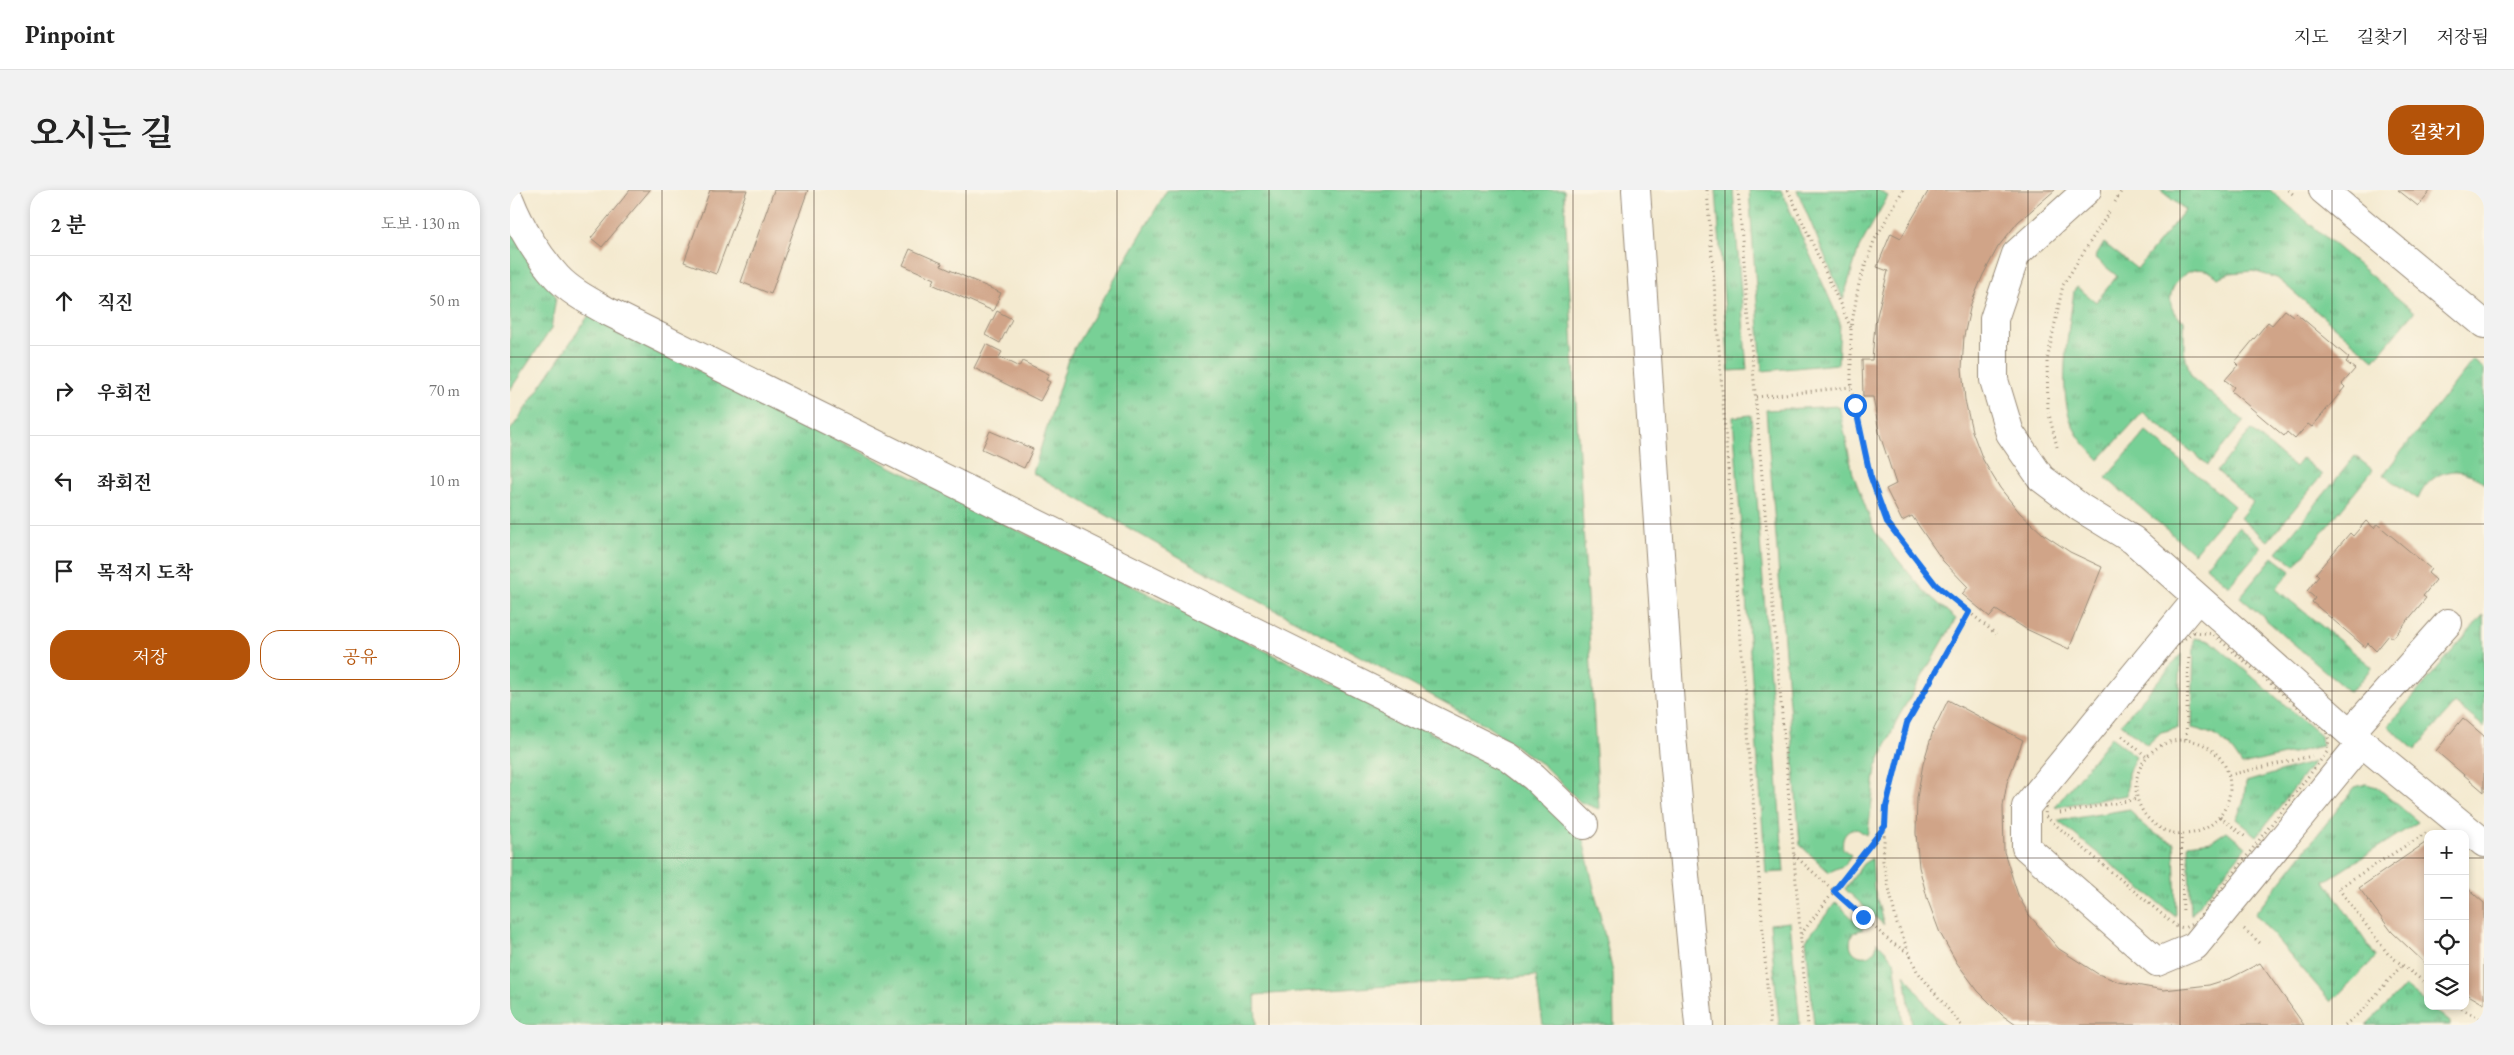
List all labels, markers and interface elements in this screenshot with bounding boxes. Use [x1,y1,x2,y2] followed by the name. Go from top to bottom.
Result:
[25,19,115,50] text: Pinpoint
[2294,25,2329,48] text: 지도
[2357,25,2409,48] text: 길찾기
[2437,25,2489,48] text: 저장됨
[2388,105,2484,155] button: 길찾기
[30,110,174,155] text: 오시는 길
[50,211,86,238] text: 2 분
[381,213,460,234] text: 도보 · 130 m
[50,287,78,315] icon: ahead
[97,290,134,315] text: 직진
[429,290,460,311] text: 50 m
[50,377,78,405] icon: right
[97,380,152,405] text: 우회전
[429,380,460,401] text: 70 m
[1844,394,1867,417] route start
[50,467,78,495] icon: left
[97,470,152,495] text: 좌회전
[429,470,460,491] text: 10 m
[50,557,78,585] icon: arrive
[97,560,193,585] text: 목적지 도착
[50,630,250,680] button: 저장
[260,630,460,680] button: 공유
[2424,830,2469,1010] map controls
[2424,830,2469,875] button: +
[2424,875,2469,920] button: −
[1852,906,1875,929] route end
[2424,920,2469,965] button: locate
[2424,965,2469,1010] button: layers

